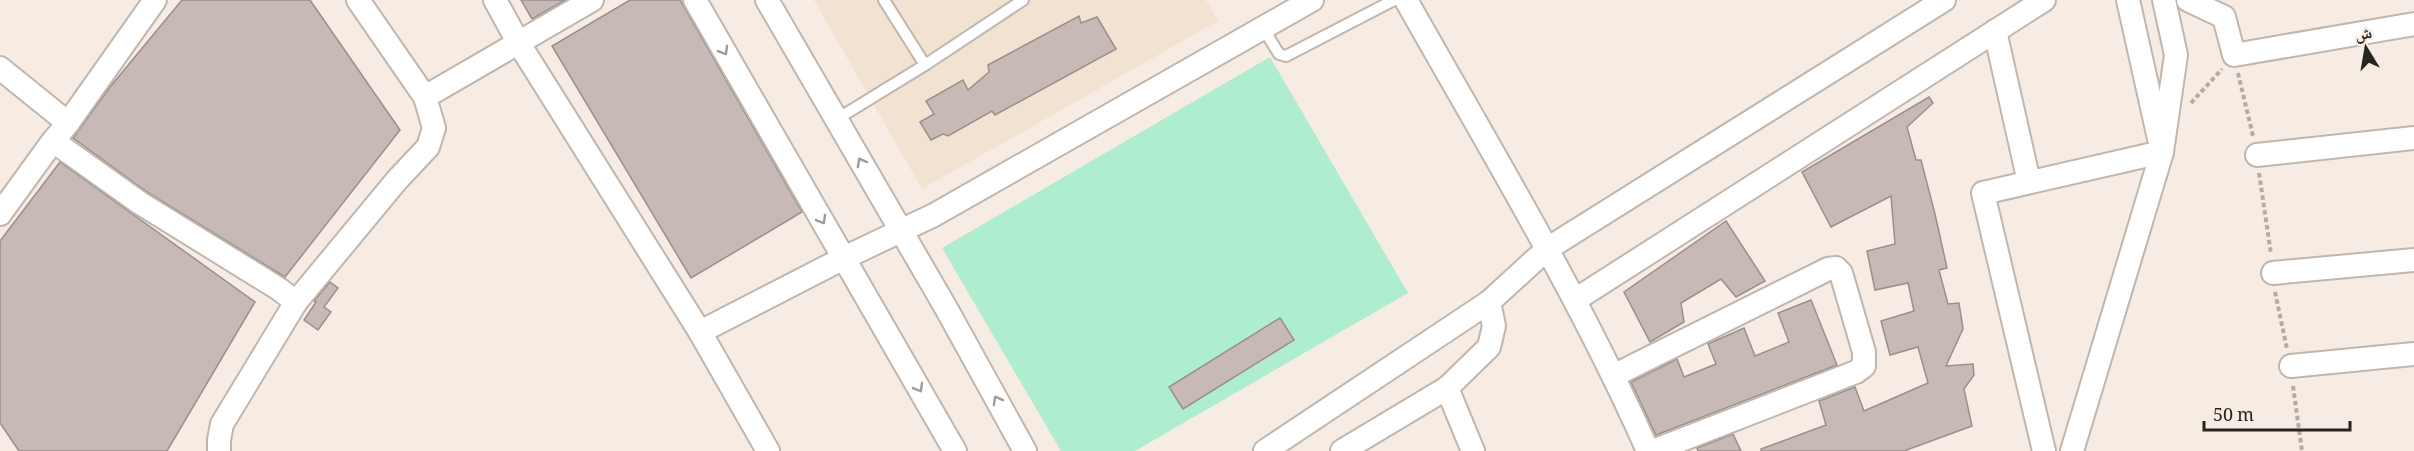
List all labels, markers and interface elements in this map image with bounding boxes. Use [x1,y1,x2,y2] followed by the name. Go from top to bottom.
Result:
[2336,18,2396,78] north arrow
[2353,21,2375,51] text: ش
[717,45,728,55] one-way arrow
[857,158,868,168] one-way arrow
[814,213,826,224] one-way arrow
[912,382,923,393] one-way arrow
[2204,394,2350,432] scale bar
[993,396,1004,406] one-way arrow
[2213,402,2254,432] text: 50 m

